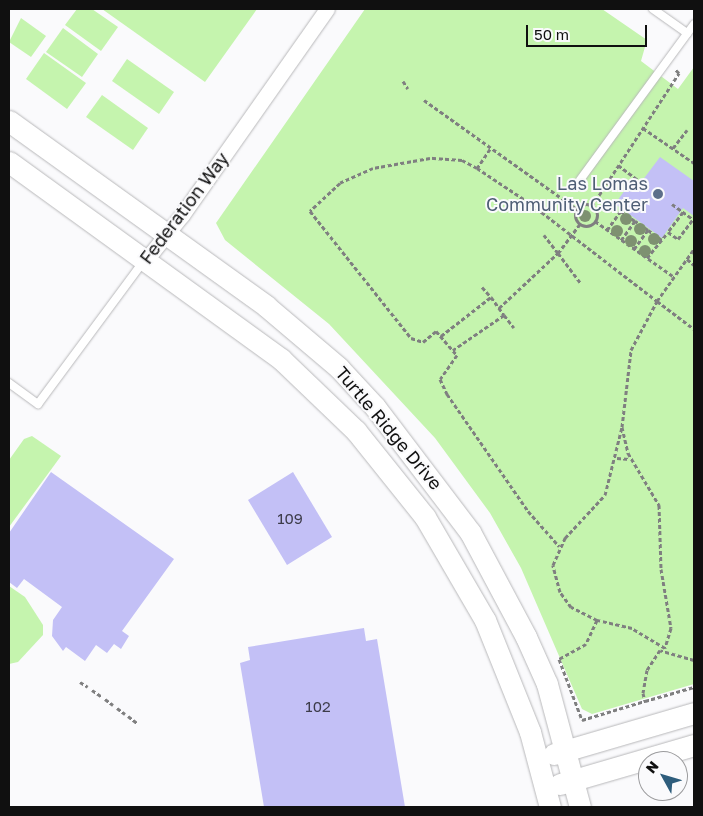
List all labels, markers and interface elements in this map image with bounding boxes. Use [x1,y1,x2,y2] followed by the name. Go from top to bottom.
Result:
[528,15,649,47] scale bar
[534,25,569,43] text: 50 m
[135,148,233,268] street label: Federation Way
[486,173,648,215] place label: Las Lomas Community Center
[652,188,664,200] marker: Las Lomas Community Center
[331,362,447,494] street label: Turtle Ridge Drive
[277,510,303,528] house number: 109
[305,698,331,716] house number: 102
[638,751,688,801] north arrow
[642,757,662,776] text: N

